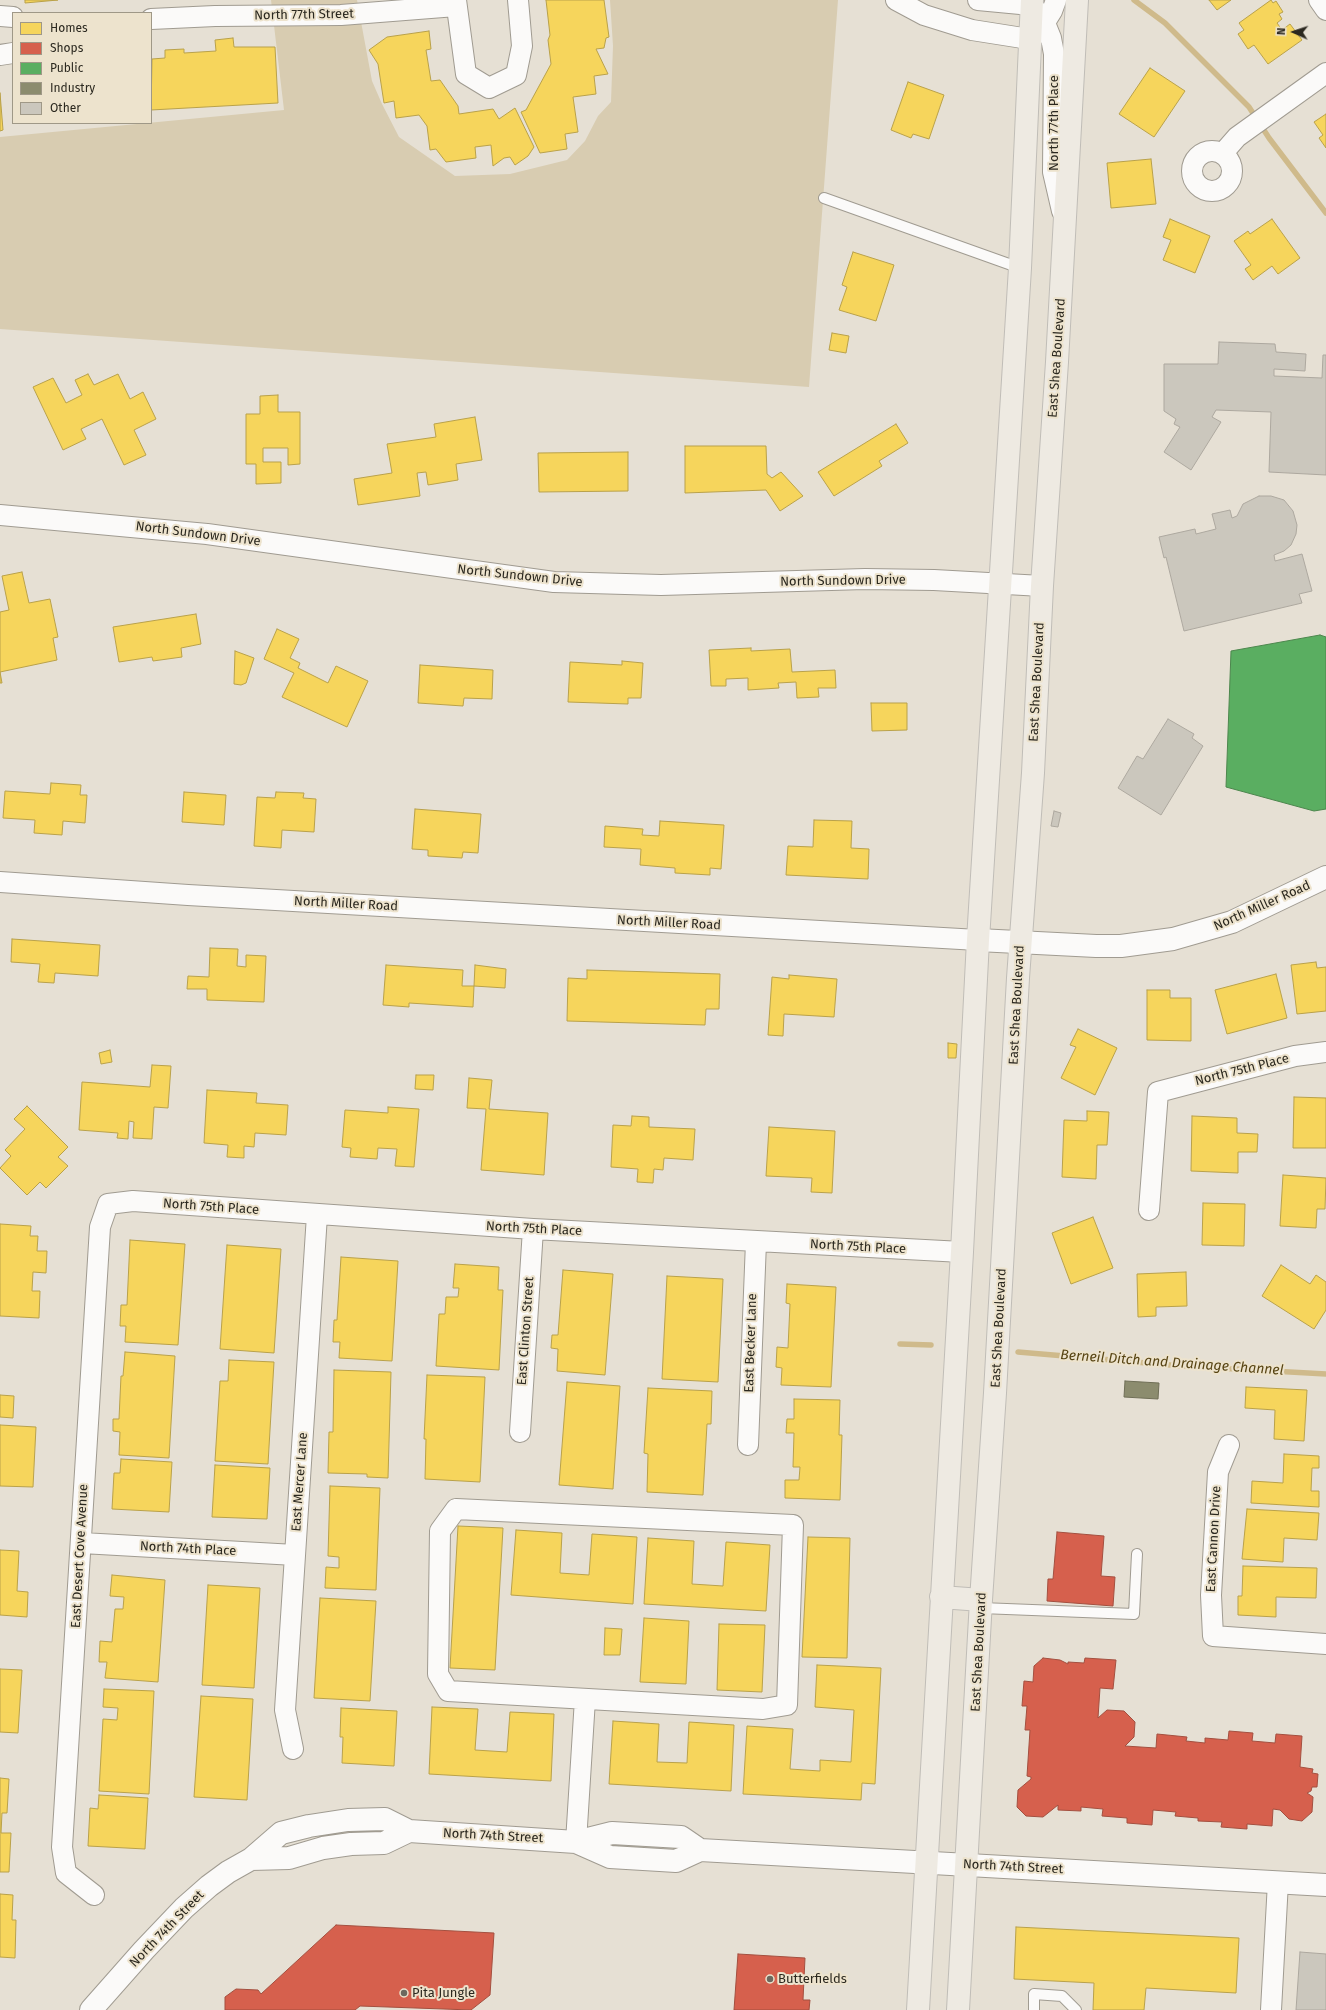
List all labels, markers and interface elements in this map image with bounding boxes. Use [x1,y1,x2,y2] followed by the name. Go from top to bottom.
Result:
[254,6,354,24] street label: North 77th Street
[12,12,152,124] legend
[1274,12,1314,52] north arrow
[50,21,88,35] text: Homes
[1275,27,1288,35] text: N
[50,41,83,55] text: Shops
[50,61,83,75] text: Public
[1046,75,1062,171] street label: North 77th Place
[50,81,95,95] text: Industry
[50,101,81,115] text: Other
[1045,298,1069,418] street label: East Shea Boulevard
[135,519,261,549] street label: North Sundown Drive
[457,562,583,590] street label: North Sundown Drive
[780,572,906,590] street label: North Sundown Drive
[1026,622,1048,742] street label: East Shea Boulevard
[1211,878,1313,934] street label: North Miller Road
[294,893,398,915] street label: North Miller Road
[617,912,721,934] street label: North Miller Road
[1006,945,1028,1065] street label: East Shea Boulevard
[1193,1051,1291,1089] street label: North 75th Place
[162,1196,260,1218] street label: North 75th Place
[486,1219,582,1239] street label: North 75th Place
[810,1237,906,1257] street label: North 75th Place
[988,1268,1010,1388] street label: East Shea Boulevard
[514,1276,538,1386] street label: East Clinton Street
[741,1293,761,1393] street label: East Becker Lane
[1060,1347,1284,1379] water label: Berneil Ditch and Drainage Channel
[289,1432,311,1532] street label: East Mercer Lane
[68,1484,92,1628] street label: East Desert Cove Avenue
[1203,1485,1225,1593] street label: East Cannon Drive
[139,1539,237,1559] street label: North 74th Place
[968,1592,990,1712] street label: East Shea Boulevard
[442,1826,544,1846] street label: North 74th Street
[962,1857,1064,1877] street label: North 74th Street
[127,1887,207,1971] street label: North 74th Street
[778,1971,847,1987] place label: Butterfields
[765,1974,775,1984] marker: Butterfields
[412,1985,475,2001] place label: Pita Jungle
[399,1988,409,1998] marker: Pita Jungle

